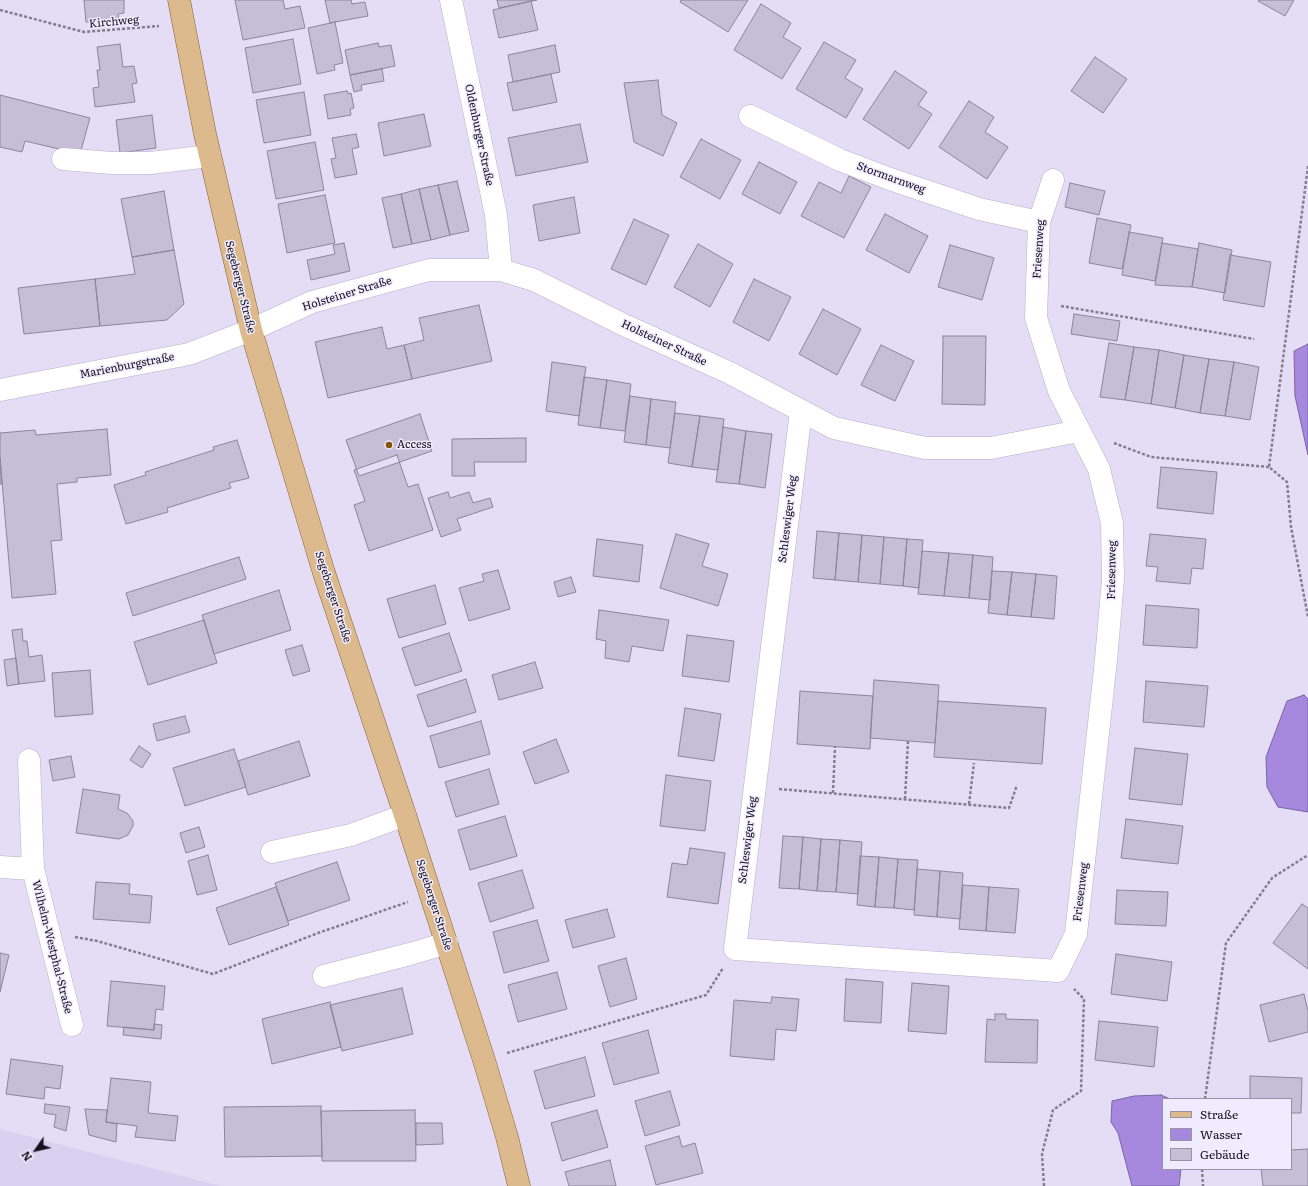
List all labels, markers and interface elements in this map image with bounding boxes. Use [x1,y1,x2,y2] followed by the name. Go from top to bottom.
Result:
[88,13,140,31] street label: Kirchweg
[462,83,496,187] street label: Oldenburger Straße
[855,159,927,197] street label: Stormarnweg
[1030,219,1048,279] street label: Friesenweg
[222,239,258,335] street label: Segeberger Straße
[301,274,393,314] street label: Holsteiner Straße
[619,317,709,369] street label: Holsteiner Straße
[79,350,175,382] street label: Marienburgstraße
[397,438,431,452] place label: Access
[384,440,394,450] marker: Access
[776,474,800,564] street label: Schleswiger Weg
[1105,540,1119,600] street label: Friesenweg
[312,550,354,644] street label: Segeberger Straße
[736,795,760,885] street label: Schleswiger Weg
[413,858,455,952] street label: Segeberger Straße
[1071,862,1091,922] street label: Friesenweg
[29,879,75,1015] street label: Wilhelm-Westphal-Straße
[1162,1098,1292,1170] legend
[1200,1105,1238,1123] text: Straße
[1200,1125,1242,1143] text: Wasser
[16,1130,56,1170] north arrow
[1200,1145,1249,1163] text: Gebäude
[17,1148,35,1165] text: N

